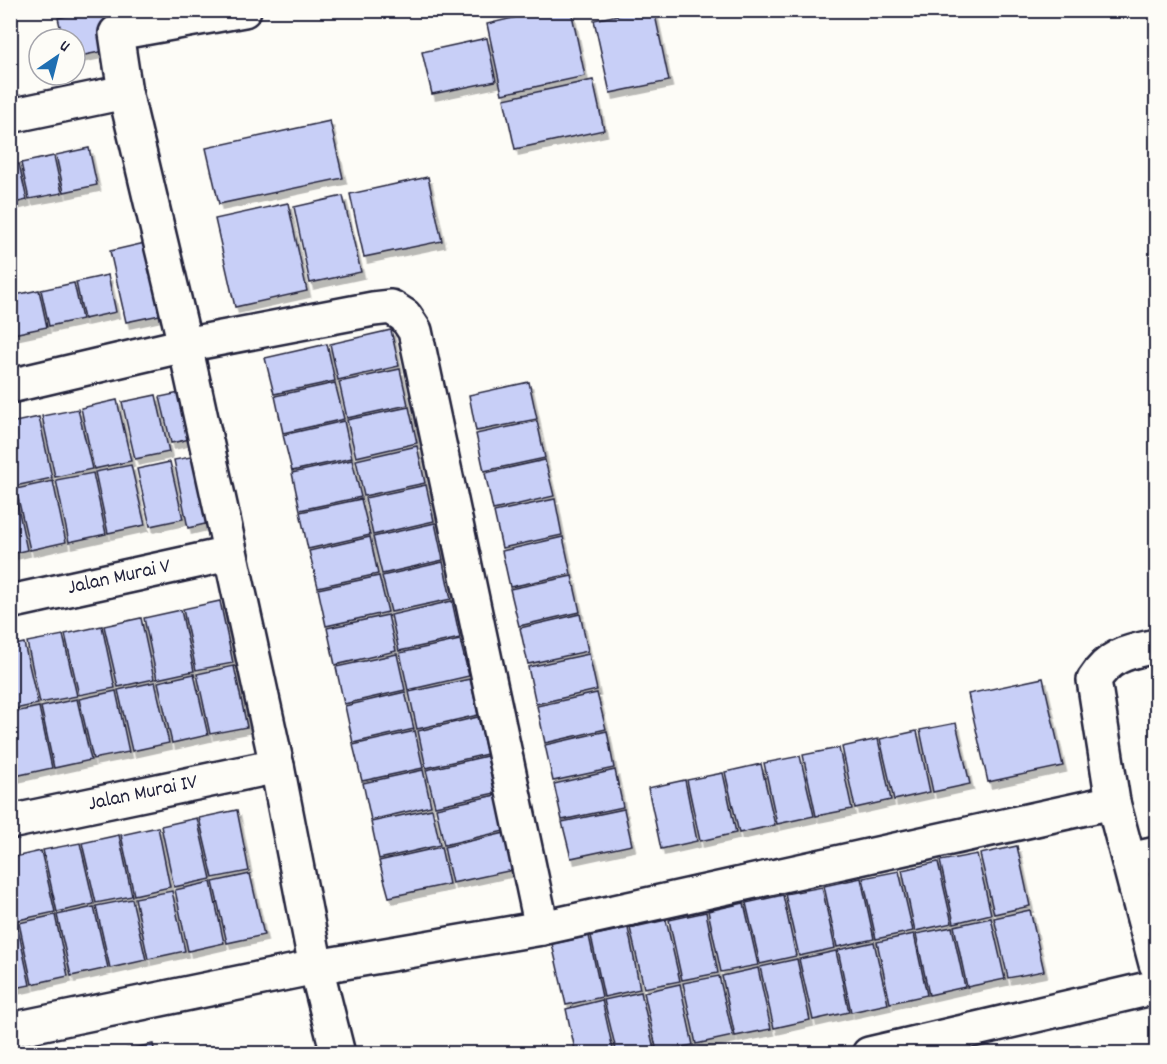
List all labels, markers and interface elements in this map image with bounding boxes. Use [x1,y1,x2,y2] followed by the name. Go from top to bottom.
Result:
[27,27,87,87] north arrow
[54,35,74,59] text: U
[65,552,174,604] street label: Jalan Murai V
[86,768,201,820] street label: Jalan Murai IV

